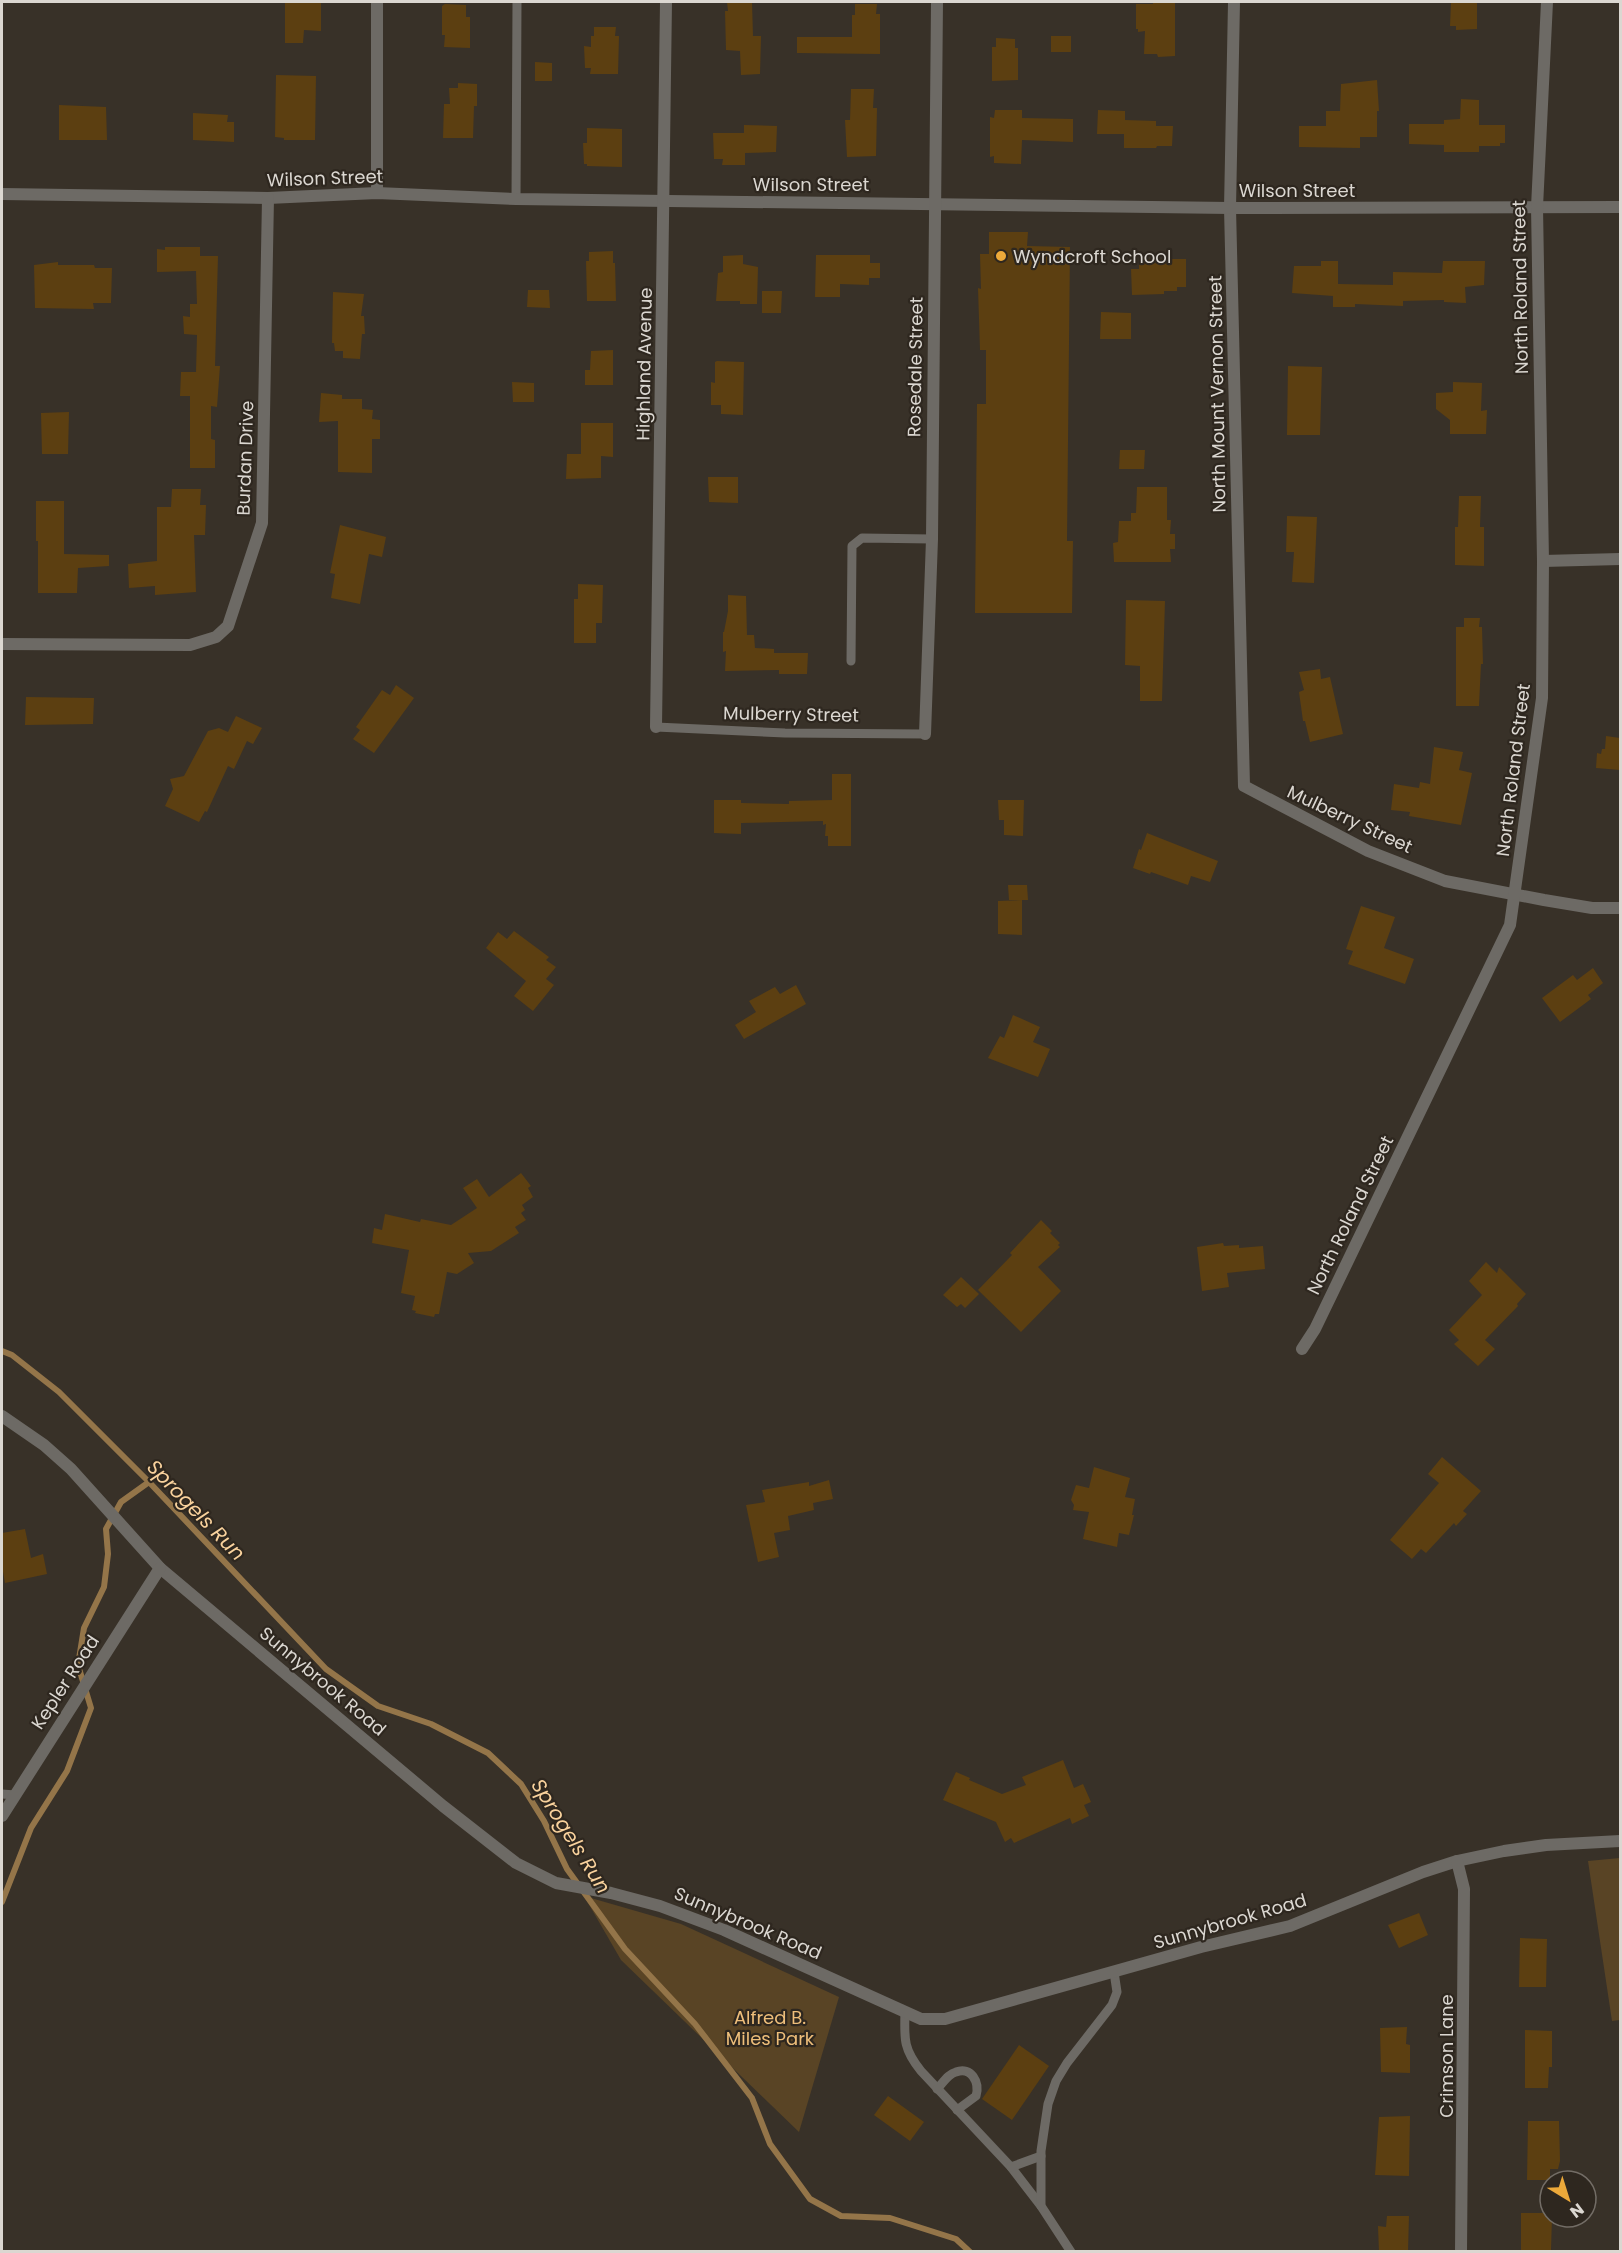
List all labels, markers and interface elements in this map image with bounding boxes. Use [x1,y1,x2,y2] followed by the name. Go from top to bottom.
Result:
[266,163,384,193] street label: Wilson Street
[753,172,869,197] street label: Wilson Street
[1239,178,1355,203] street label: Wilson Street
[1506,200,1534,374] street label: North Roland Street
[1013,244,1171,269] place label: Wyndcroft School
[994,249,1008,263] marker: Wyndcroft School
[1202,275,1232,513] street label: North Mount Vernon Street
[630,287,658,441] street label: Highland Avenue
[901,297,929,437] street label: Rosedale Street
[230,400,260,516] street label: Burdan Drive
[1490,682,1536,858] street label: North Roland Street
[723,700,859,728] street label: Mulberry Street
[1283,779,1417,859] street label: Mulberry Street
[1301,1131,1399,1299] street label: North Roland Street
[141,1453,251,1567] water label: Sprogels Run
[254,1621,392,1741] street label: Sunnybrook Road
[25,1630,105,1734] street label: Kepler Road
[525,1773,617,1899] water label: Sprogels Run
[670,1881,826,1965] street label: Sunnybrook Road
[1151,1887,1309,1955] street label: Sunnybrook Road
[1434,1994,1459,2118] street label: Crimson Lane
[726,2005,815,2051] park label: Alfred B. Miles Park
[1538,2169,1598,2229] north arrow
[1565,2198,1589,2223] text: N

